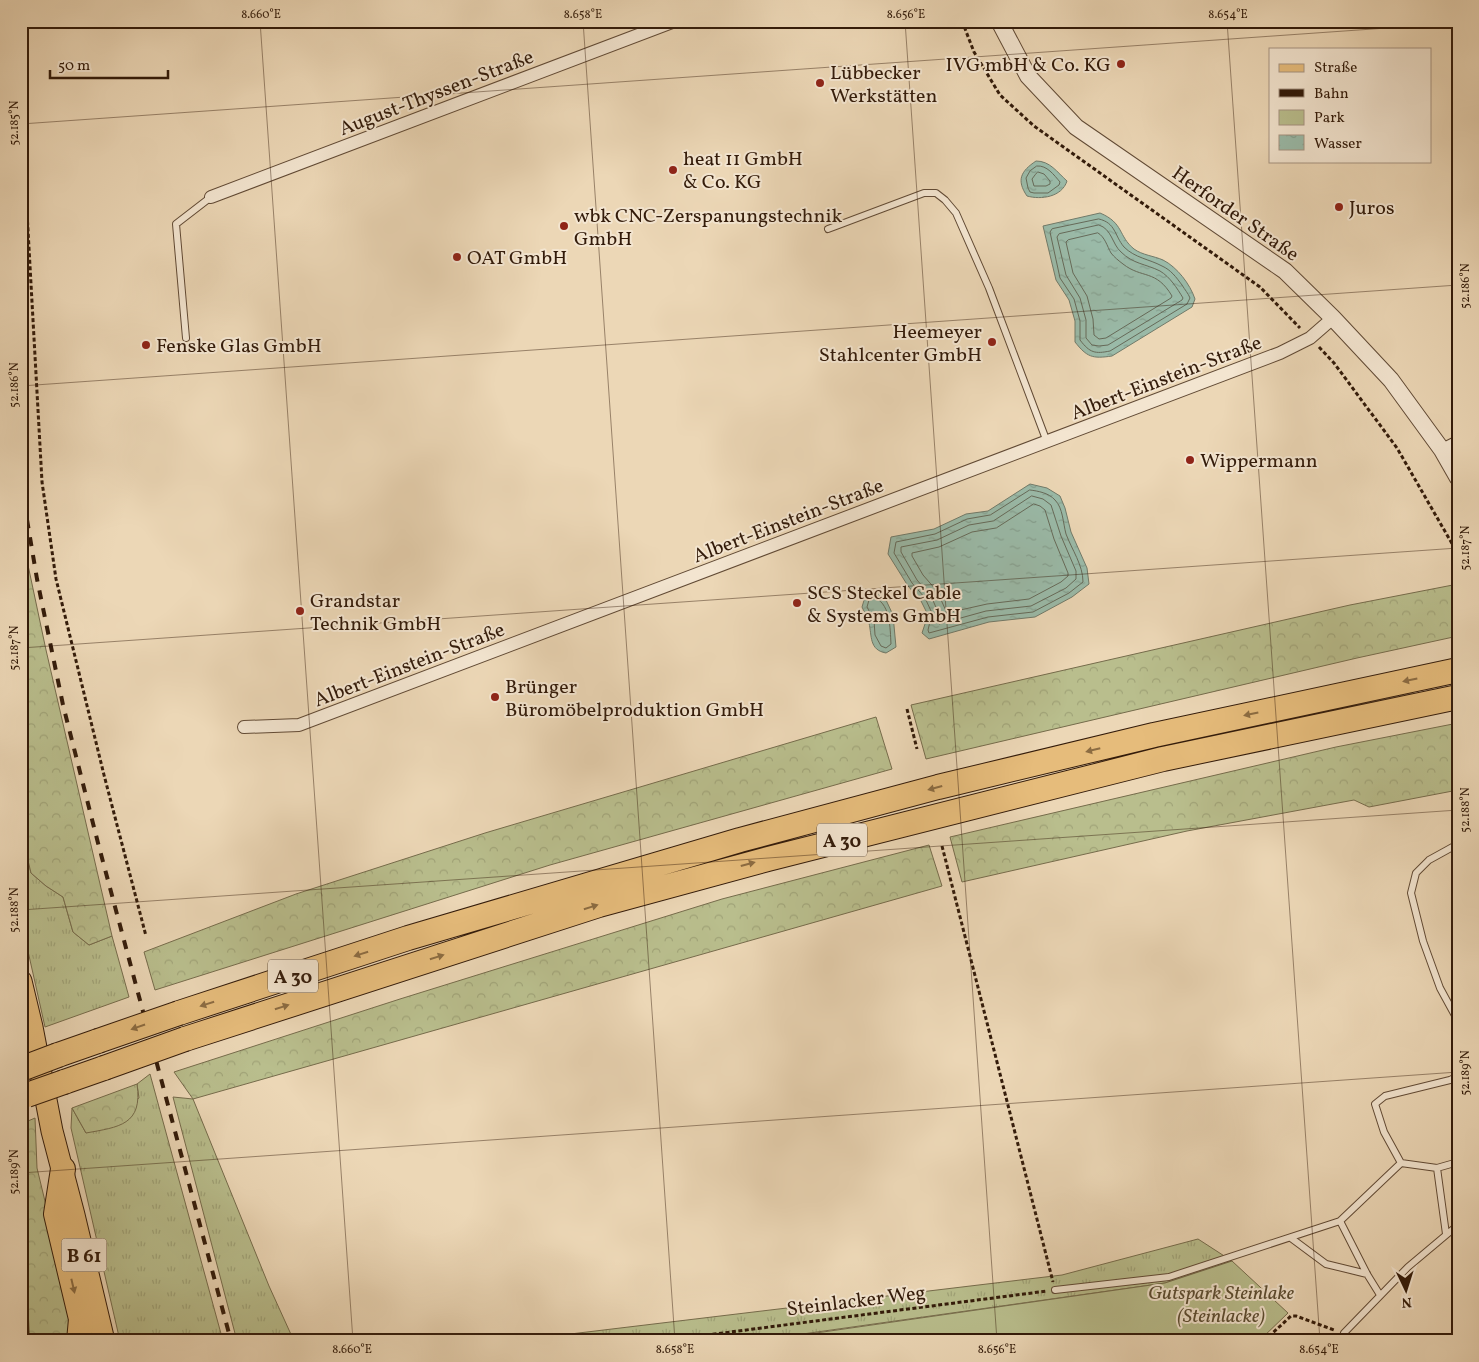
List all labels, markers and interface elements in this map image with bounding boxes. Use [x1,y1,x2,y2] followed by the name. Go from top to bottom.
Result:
[241,7,281,23] text: 8.660°E
[564,7,602,23] text: 8.658°E
[887,7,925,23] text: 8.656°E
[1208,7,1248,23] text: 8.654°E
[335,44,538,144] street label: August-Thyssen-Straße
[50,48,168,80] scale bar
[1269,48,1432,162] legend
[946,52,1111,80] place label: IVG mbH & Co. KG
[58,56,90,77] text: 50 m
[1115,58,1127,70] marker: IVG mbH & Co. KG
[1314,58,1357,79] text: Straße
[830,60,938,111] place label: Lübbecker Werkstätten
[814,77,826,89] marker: Lübbecker Werkstätten
[1314,84,1349,105] text: Bahn
[7,100,23,145] text: 52.185°N
[1314,108,1345,129] text: Park
[1314,134,1362,155] text: Wasser
[683,146,803,197] place label: heat 11 GmbH & Co. KG
[1165,160,1304,269] street label: Herforder Straße
[667,164,679,176] marker: heat 11 GmbH & Co. KG
[1349,195,1394,223] place label: Juros
[1333,201,1345,213] marker: Juros
[574,203,842,254] place label: wbk CNC-Zerspanungstechnik GmbH
[558,220,570,232] marker: wbk CNC-Zerspanungstechnik GmbH
[467,245,567,273] place label: OAT GmbH
[451,251,463,263] marker: OAT GmbH
[1458,263,1474,309] text: 52.186°N
[819,319,982,370] place label: Heemeyer Stahlcenter GmbH
[1067,330,1266,428] street label: Albert-Einstein-Straße
[156,333,322,361] place label: Fenske Glas GmbH
[986,336,998,348] marker: Heemeyer Stahlcenter GmbH
[140,339,152,351] marker: Fenske Glas GmbH
[7,362,23,408] text: 52.186°N
[1200,448,1318,476] place label: Wippermann
[1184,454,1196,466] marker: Wippermann
[689,473,888,571] street label: Albert-Einstein-Straße
[1458,525,1474,571] text: 52.187°N
[807,580,961,631] place label: SCS Steckel Cable & Systems GmbH
[310,588,441,639] place label: Grandstar Technik GmbH
[791,597,803,609] marker: SCS Steckel Cable & Systems GmbH
[294,605,306,617] marker: Grandstar Technik GmbH
[310,617,509,715] street label: Albert-Einstein-Straße
[7,625,23,671] text: 52.187°N
[505,674,764,725] place label: Brünger Büromöbelproduktion GmbH
[1403,676,1418,684] one-way arrow
[489,691,501,703] marker: Brünger Büromöbelproduktion GmbH
[1244,710,1259,718] one-way arrow
[1085,746,1100,754] one-way arrow
[927,784,942,792] one-way arrow
[1458,787,1474,833] text: 52.188°N
[817,824,867,856] road number: A 30
[740,860,756,868] one-way arrow
[7,887,23,933] text: 52.188°N
[584,903,599,911] one-way arrow
[354,950,369,958] one-way arrow
[429,953,444,961] one-way arrow
[268,959,318,992] road number: A 30
[199,1000,214,1008] one-way arrow
[275,1003,290,1011] one-way arrow
[131,1024,146,1031] one-way arrow
[1458,1050,1474,1096] text: 52.189°N
[7,1149,23,1195] text: 52.189°N
[62,1238,106,1272] road number: B 61
[1382,1264,1432,1314] north arrow
[69,1278,77,1293] one-way arrow
[785,1280,927,1324] street label: Steinlacker Weg
[1148,1280,1295,1331] park label: Gutspark Steinlake (Steinlacke)
[1401,1292,1413,1311] text: N
[332,1342,372,1358] text: 8.660°E
[656,1342,694,1358] text: 8.658°E
[978,1342,1016,1358] text: 8.656°E
[1299,1342,1339,1358] text: 8.654°E

